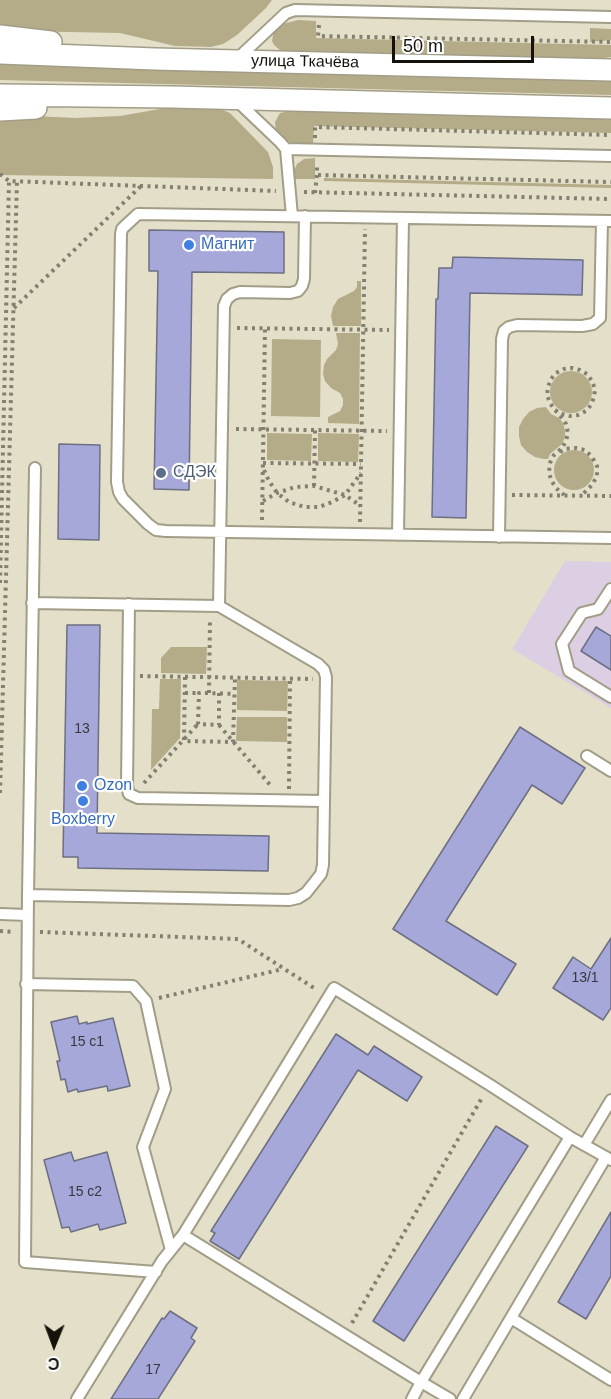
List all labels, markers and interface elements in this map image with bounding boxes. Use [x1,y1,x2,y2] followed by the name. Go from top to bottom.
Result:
[395,24,538,62] scale bar
[403,36,443,56] text: 50 m
[251,51,359,73] street label: улица Ткачёва
[201,235,254,255] place label: Магнит
[182,238,196,252] marker: Магнит
[173,463,216,483] place label: СДЭК
[154,466,168,480] marker: СДЭК
[74,721,90,737] house number: 13
[94,776,132,796] place label: Ozon
[75,779,89,793] marker: Ozon
[76,794,90,808] marker: Boxberry
[51,810,115,830] place label: Boxberry
[571,970,599,986] house number: 13/1
[70,1034,104,1050] house number: 15 с1
[68,1184,102,1200] house number: 15 с2
[24,1315,84,1375] north arrow
[48,1355,60,1372] text: С
[145,1362,161,1378] house number: 17

